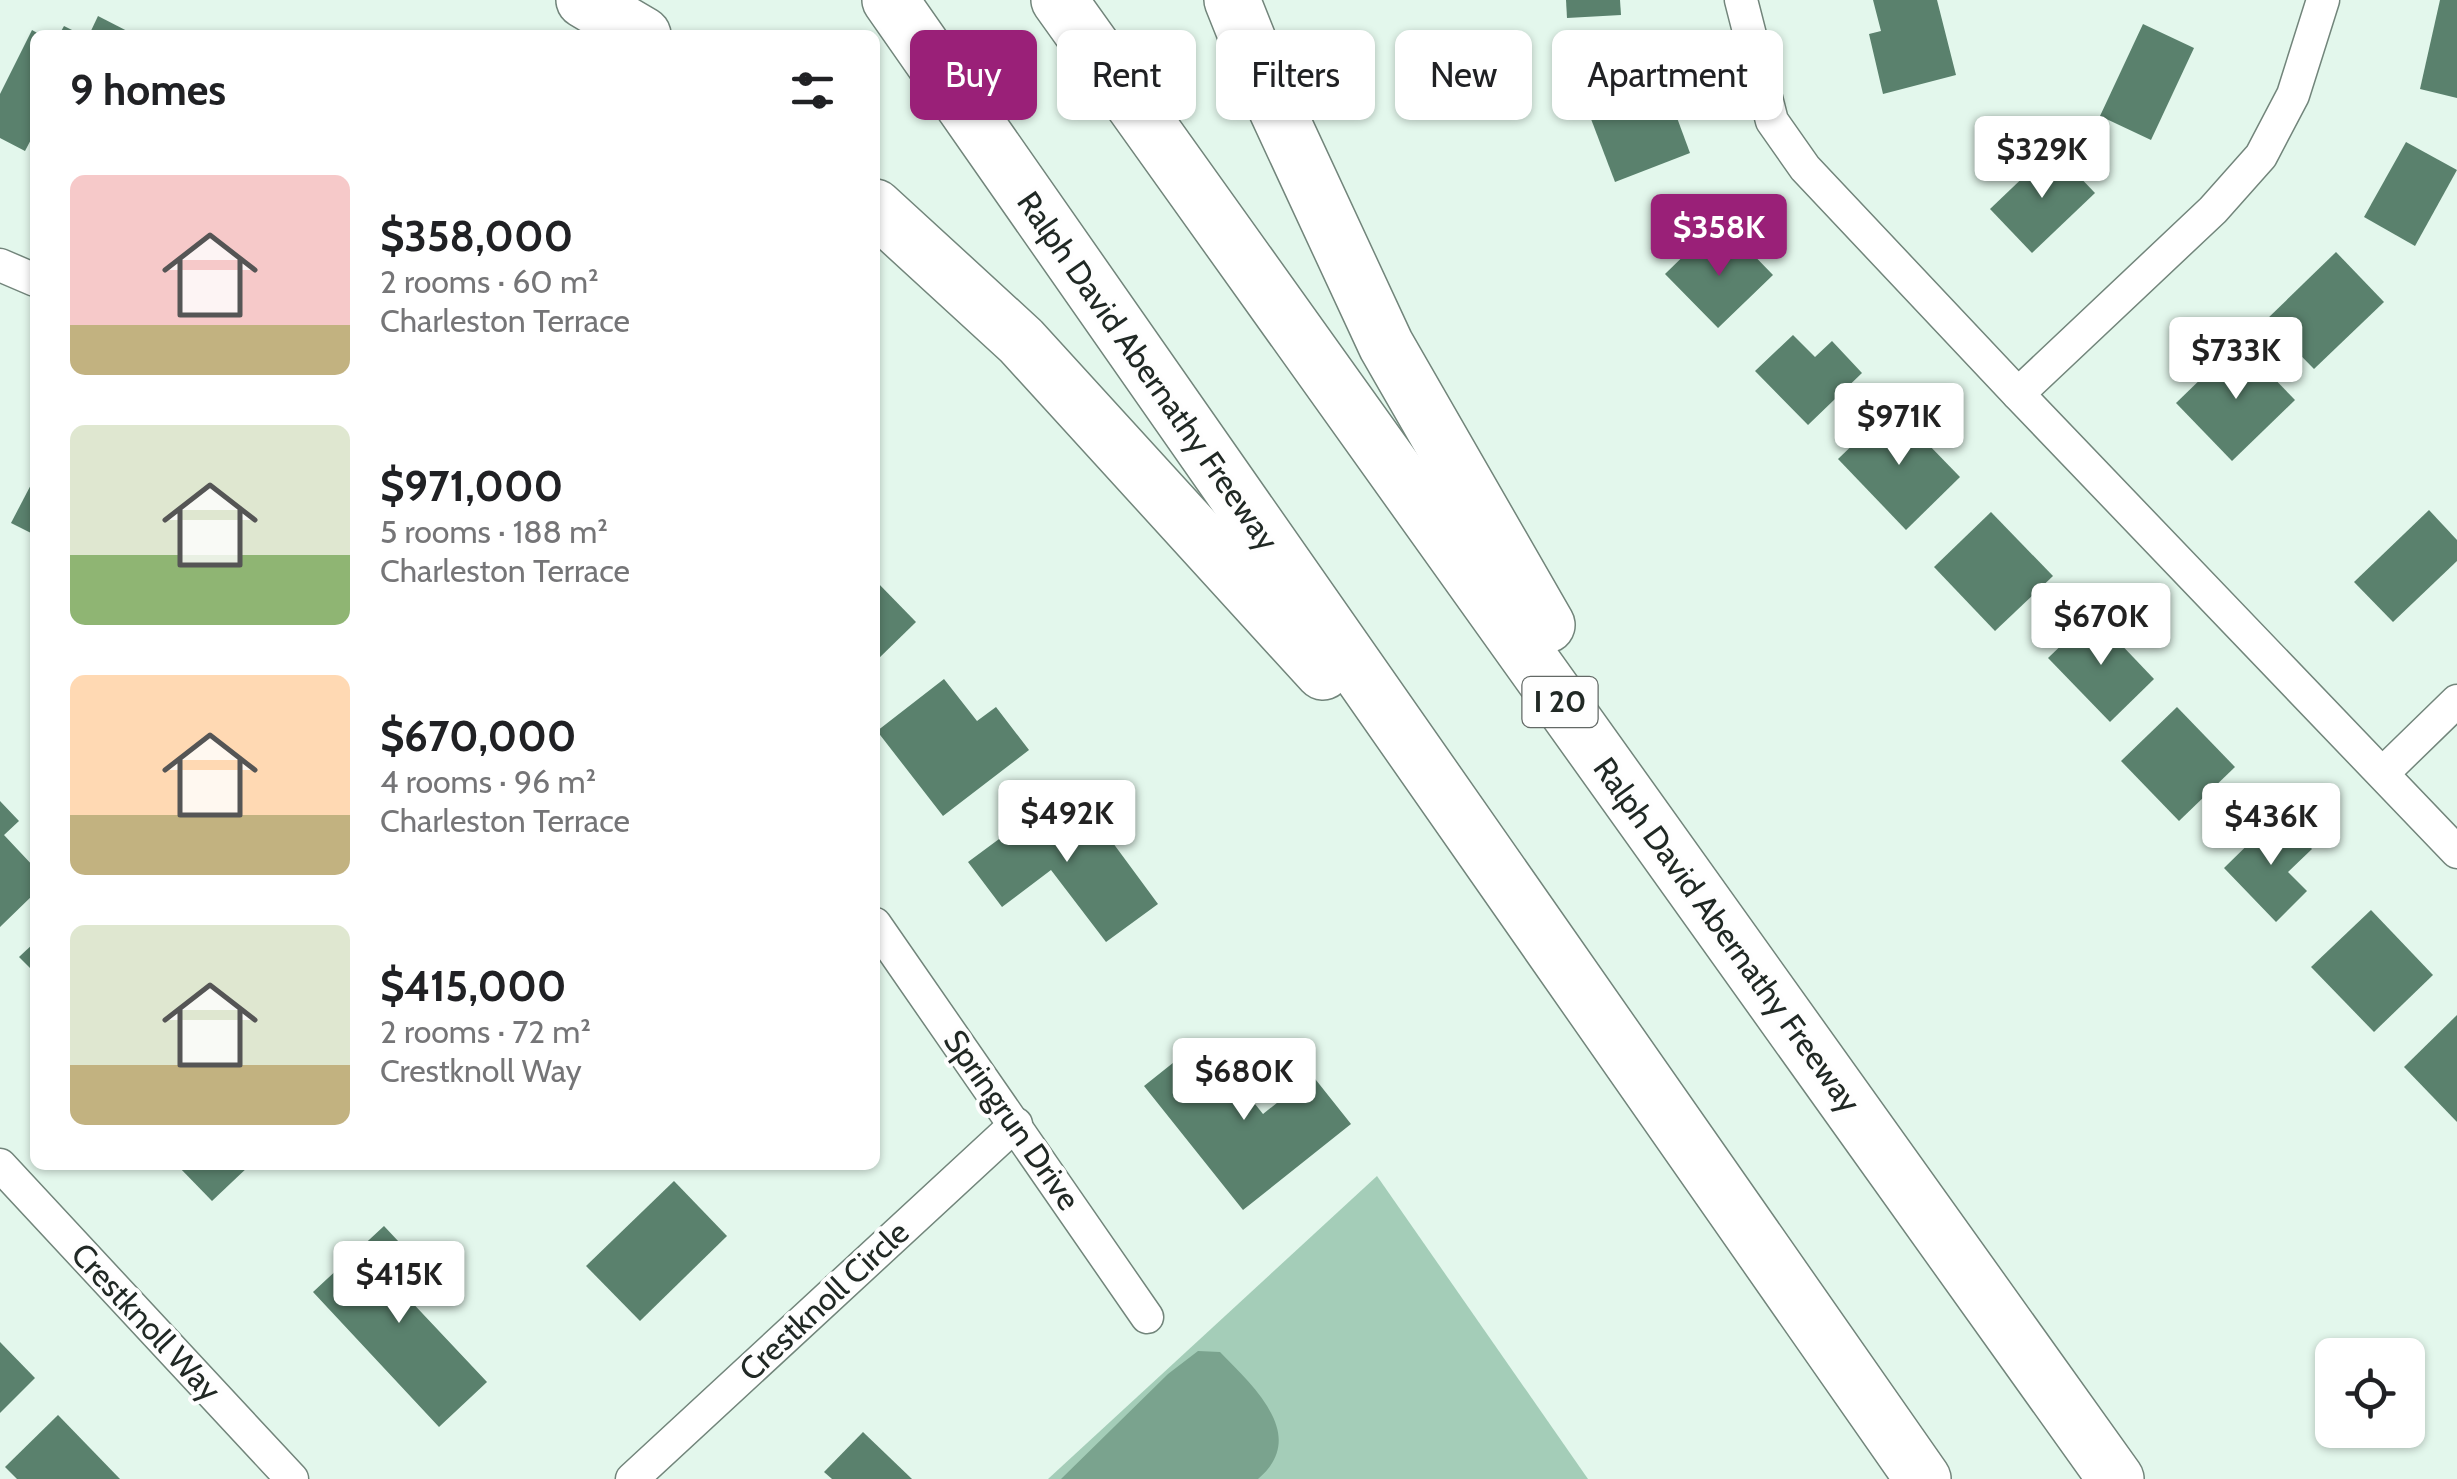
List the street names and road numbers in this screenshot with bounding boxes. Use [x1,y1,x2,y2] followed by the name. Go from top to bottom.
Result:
[1009,184,1288,558] street label: Ralph David Abernathy Freeway
[1522,677,1598,727] road number: I 20
[1585,750,1869,1120] street label: Ralph David Abernathy Freeway
[936,1022,1089,1217] street label: Springrun Drive
[731,1212,916,1389] street label: Crestknoll Circle
[63,1235,229,1409] street label: Crestknoll Way

